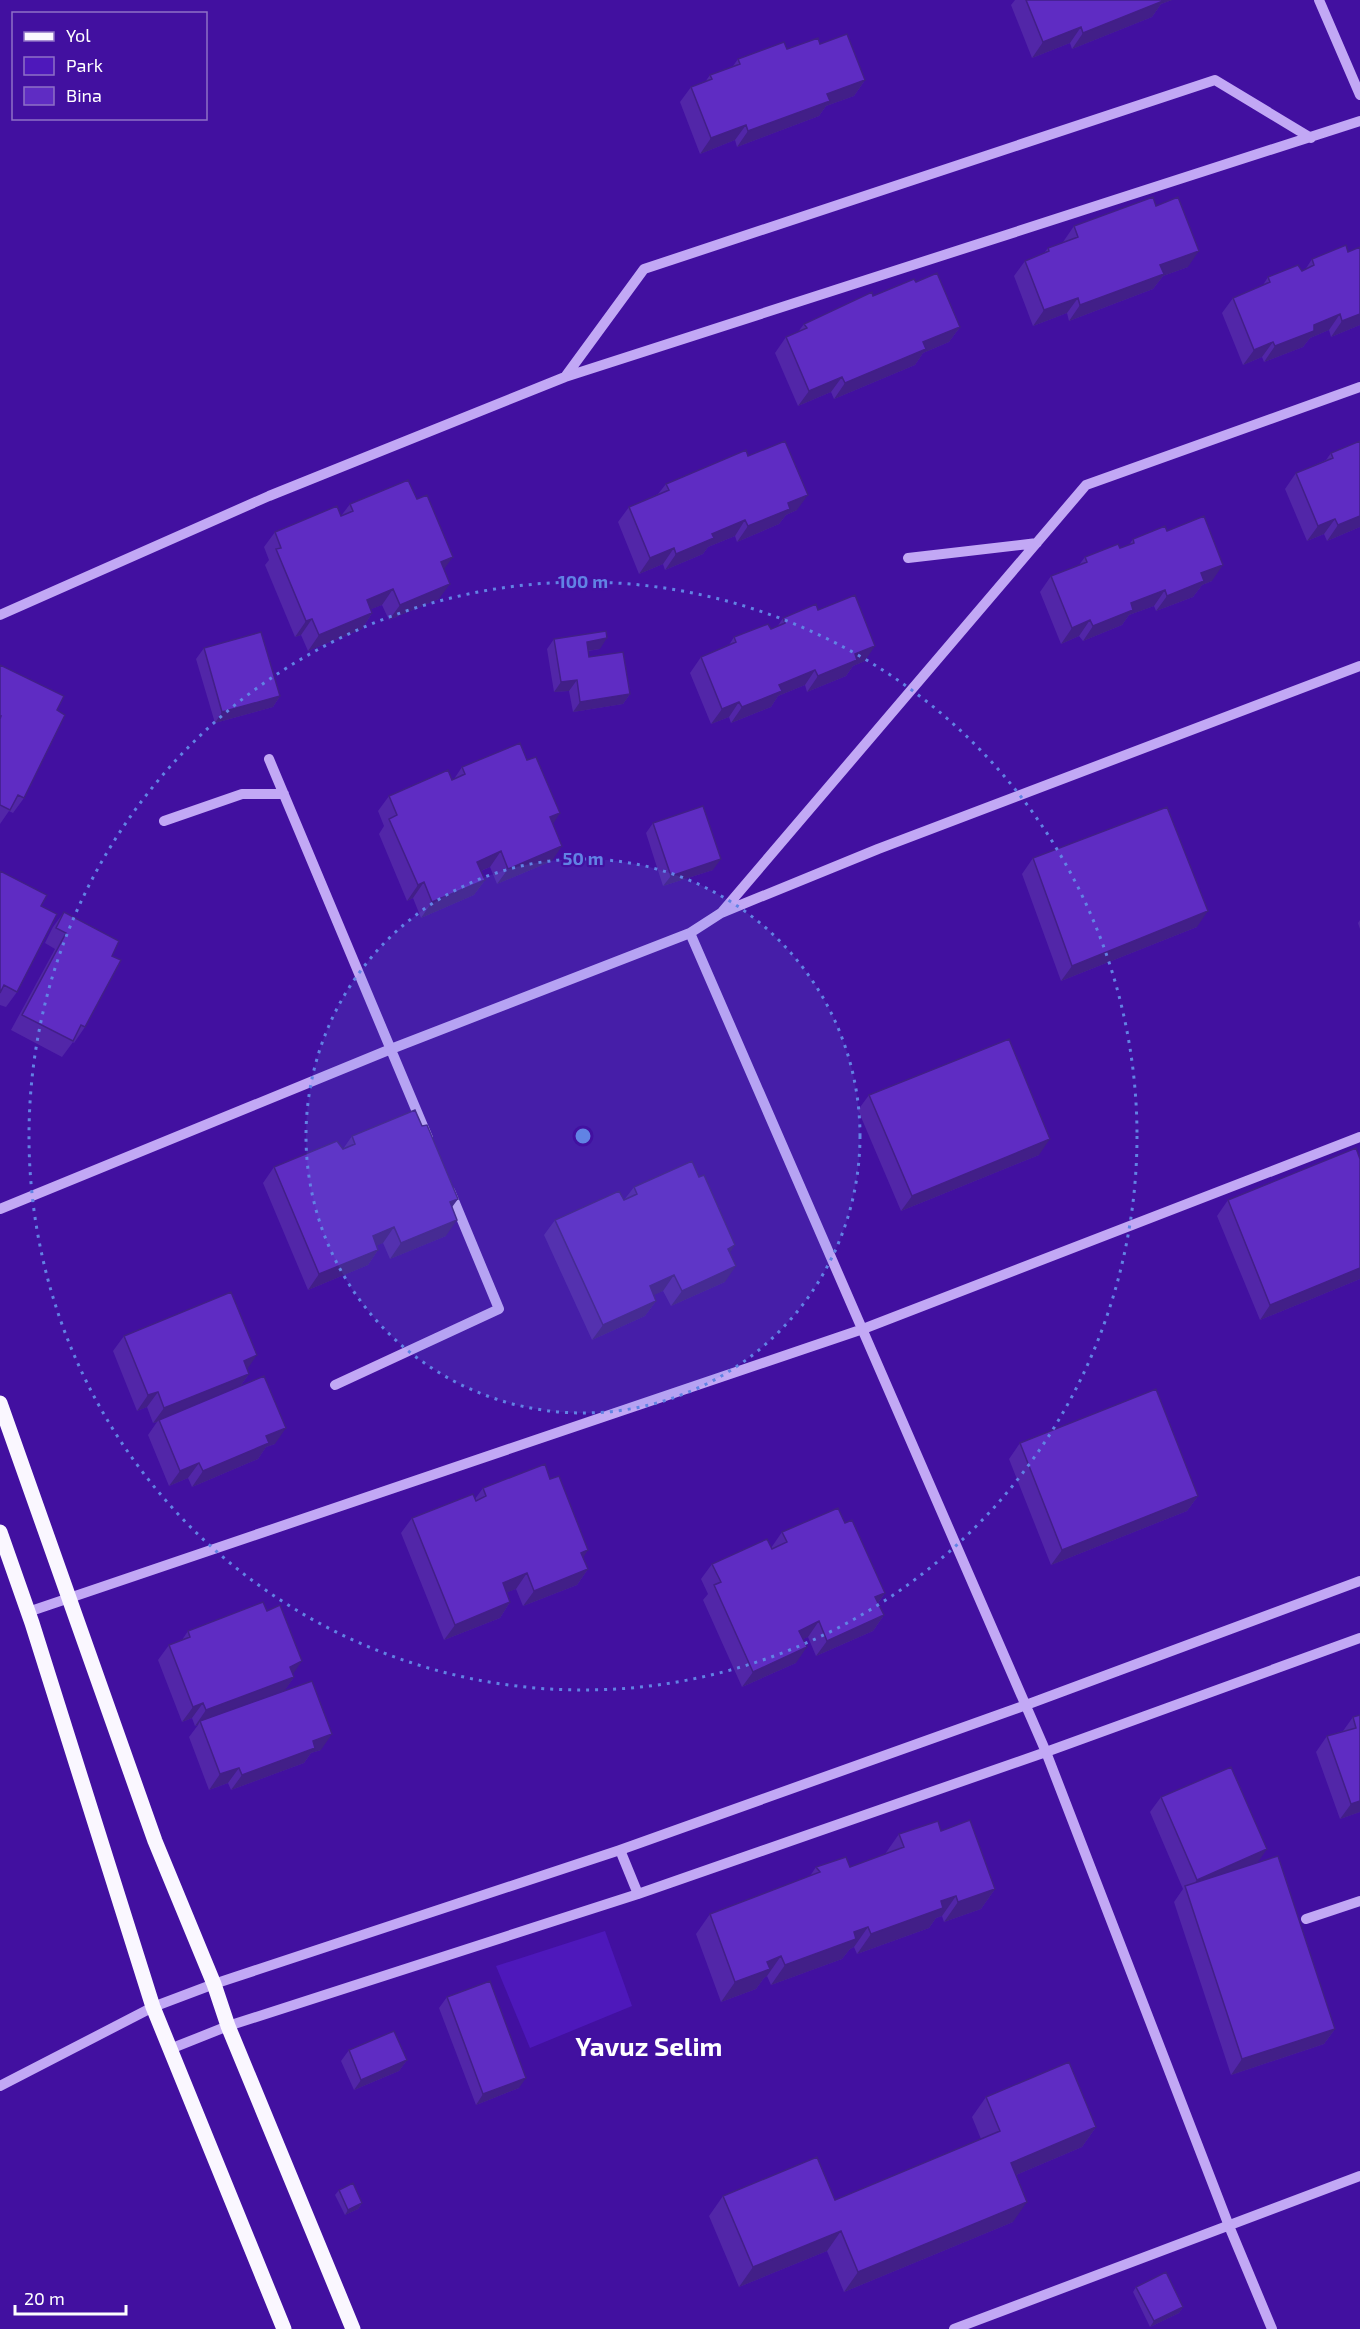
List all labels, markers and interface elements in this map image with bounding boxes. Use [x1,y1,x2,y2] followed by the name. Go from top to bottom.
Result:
[12,12,207,120] legend
[66,24,91,46] text: Yol
[66,54,103,76] text: Park
[66,84,102,106] text: Bina
[558,570,608,592] text: 100 m
[562,847,604,869] text: 50 m
[573,1126,593,1146] centre of rings
[576,2030,722,2061] district label: Yavuz Selim
[15,2278,126,2316] scale bar
[24,2287,65,2309] text: 20 m

